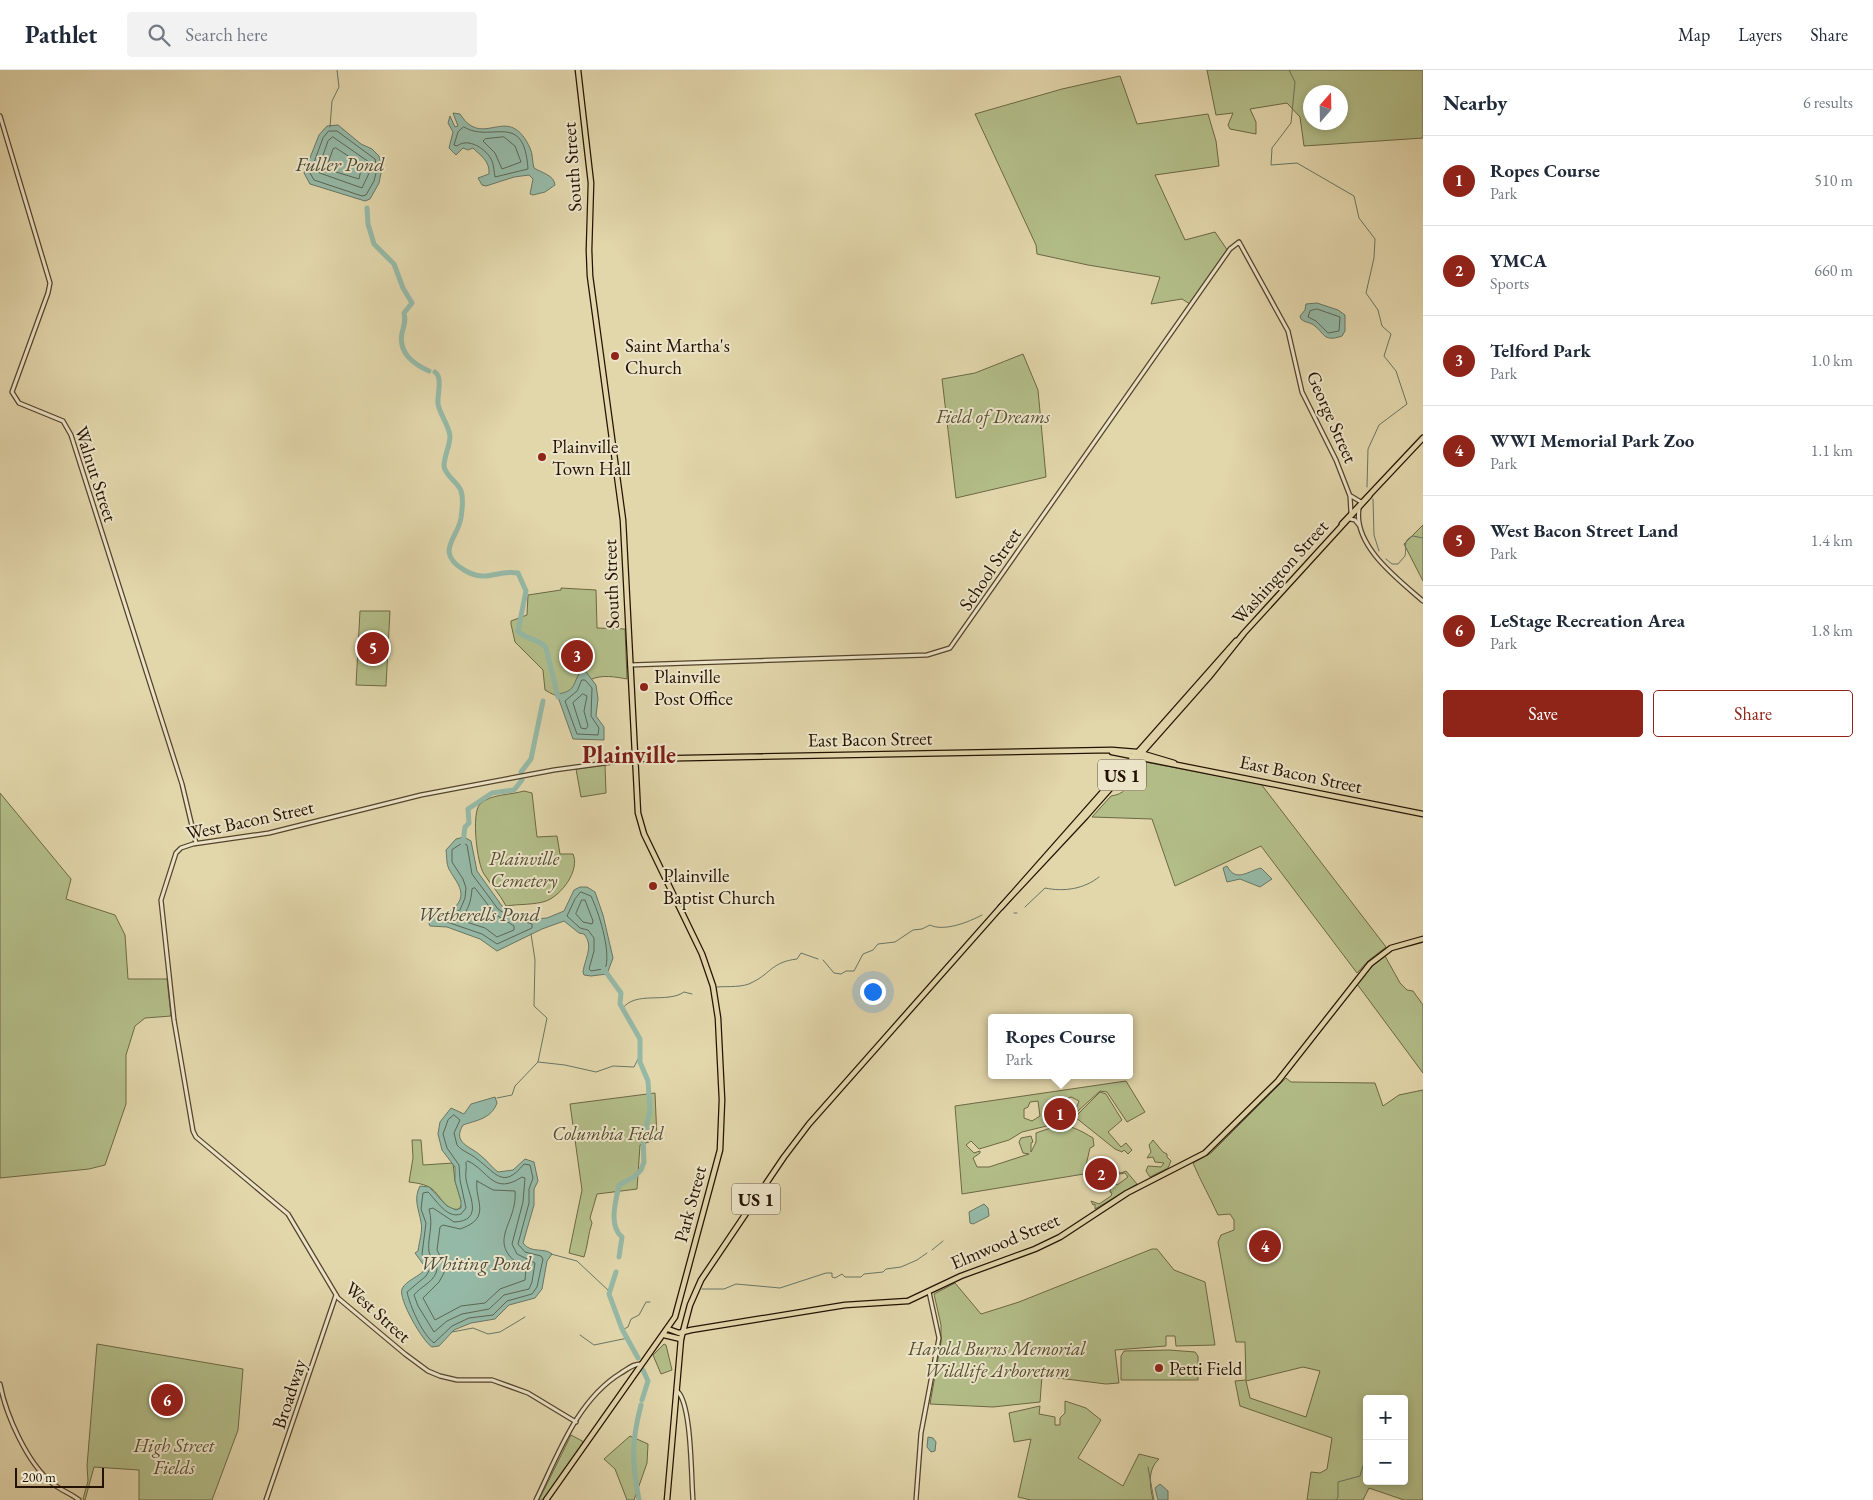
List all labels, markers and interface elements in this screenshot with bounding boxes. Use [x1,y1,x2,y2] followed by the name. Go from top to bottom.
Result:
[127,12,477,57] search box
[25,19,97,50] text: Pathlet
[145,21,173,49] icon: search
[185,22,268,47] text: Search here
[1678,23,1710,46] text: Map
[1738,23,1782,46] text: Layers
[1810,23,1848,46] text: Share
[1303,85,1348,130] north arrow
[1443,89,1507,116] text: Nearby
[1803,92,1853,113] text: 6 results
[556,121,588,213] street label: South Street
[294,151,385,177] water label: Fuller Pond
[1490,158,1600,183] text: Ropes Course
[1455,170,1463,191] text: 1
[1814,170,1853,191] text: 510 m
[1490,183,1517,204] text: Park
[1490,248,1547,273] text: YMCA
[1455,260,1463,281] text: 2
[1814,260,1853,281] text: 660 m
[1490,273,1529,294] text: Sports
[625,333,730,380] place label: Saint Martha's Church
[1490,338,1591,363] text: Telford Park
[609,350,621,362] marker: Saint Martha's Church
[1455,350,1463,371] text: 3
[1811,350,1853,371] text: 1.0 km
[1490,363,1517,384] text: Park
[1301,367,1363,467] street label: George Street
[935,404,1051,429] park label: Field of Dreams
[69,423,123,525] street label: Walnut Street
[1490,428,1694,453] text: WWI Memorial Park Zoo
[552,434,631,481] place label: Plainville Town Hall
[1455,440,1463,461] text: 4
[1811,440,1853,461] text: 1.1 km
[536,451,548,463] marker: Plainville Town Hall
[1490,453,1517,474] text: Park
[1226,514,1334,630] street label: Washington Street
[1490,518,1679,543] text: West Bacon Street Land
[953,523,1027,615] street label: School Street
[1455,530,1463,551] text: 5
[1811,530,1853,551] text: 1.4 km
[597,539,625,629] street label: South Street
[1490,543,1517,564] text: Park
[1490,608,1685,633] text: LeStage Recreation Area
[1455,620,1463,641] text: 6
[1811,620,1853,641] text: 1.8 km
[357,629,389,667] pin: 5
[1490,633,1517,654] text: Park
[561,637,593,675] pin: 3
[654,664,733,711] place label: Plainville Post Office
[638,681,650,693] marker: Plainville Post Office
[1443,690,1643,737] button: Save
[1653,690,1853,737] button: Share
[807,725,933,753] street label: East Bacon Street
[582,739,676,770] district label: Plainville
[1237,749,1365,799] street label: East Bacon Street
[1098,760,1146,790] road number: US 1
[184,794,316,846] street label: West Bacon Street
[489,846,560,893] park label: Plainville Cemetery
[663,863,775,910] place label: Plainville Baptist Church
[647,880,659,892] marker: Plainville Baptist Church
[418,901,541,927] water label: Wetherells Pond
[860,979,886,1005] your location
[988,1014,1133,1079] popup
[1006,1024,1115,1049] text: Ropes Course
[1006,1049,1033,1070] text: Park
[1044,1095,1076,1133] pin: 1
[552,1121,664,1146] park label: Columbia Field
[1085,1155,1117,1193] pin: 2
[668,1163,712,1245] street label: Park Street
[732,1184,780,1214] road number: US 1
[947,1207,1063,1275] street label: Elmwood Street
[1249,1227,1281,1265] pin: 4
[420,1250,532,1276] water label: Whiting Pond
[340,1276,416,1348] street label: West Street
[907,1336,1086,1383] park label: Harold Burns Memorial Wildlife Arboretum
[266,1355,312,1432] street label: Broadway
[1169,1356,1243,1381] place label: Petti Field
[1153,1362,1165,1374] marker: Petti Field
[151,1381,183,1419] pin: 6
[1363,1395,1408,1485] map controls
[1363,1395,1408,1440] button: +
[133,1433,216,1480] park label: High Street Fields
[1363,1440,1408,1485] button: −
[15,1465,104,1488] scale bar
[22,1468,56,1486] text: 200 m

